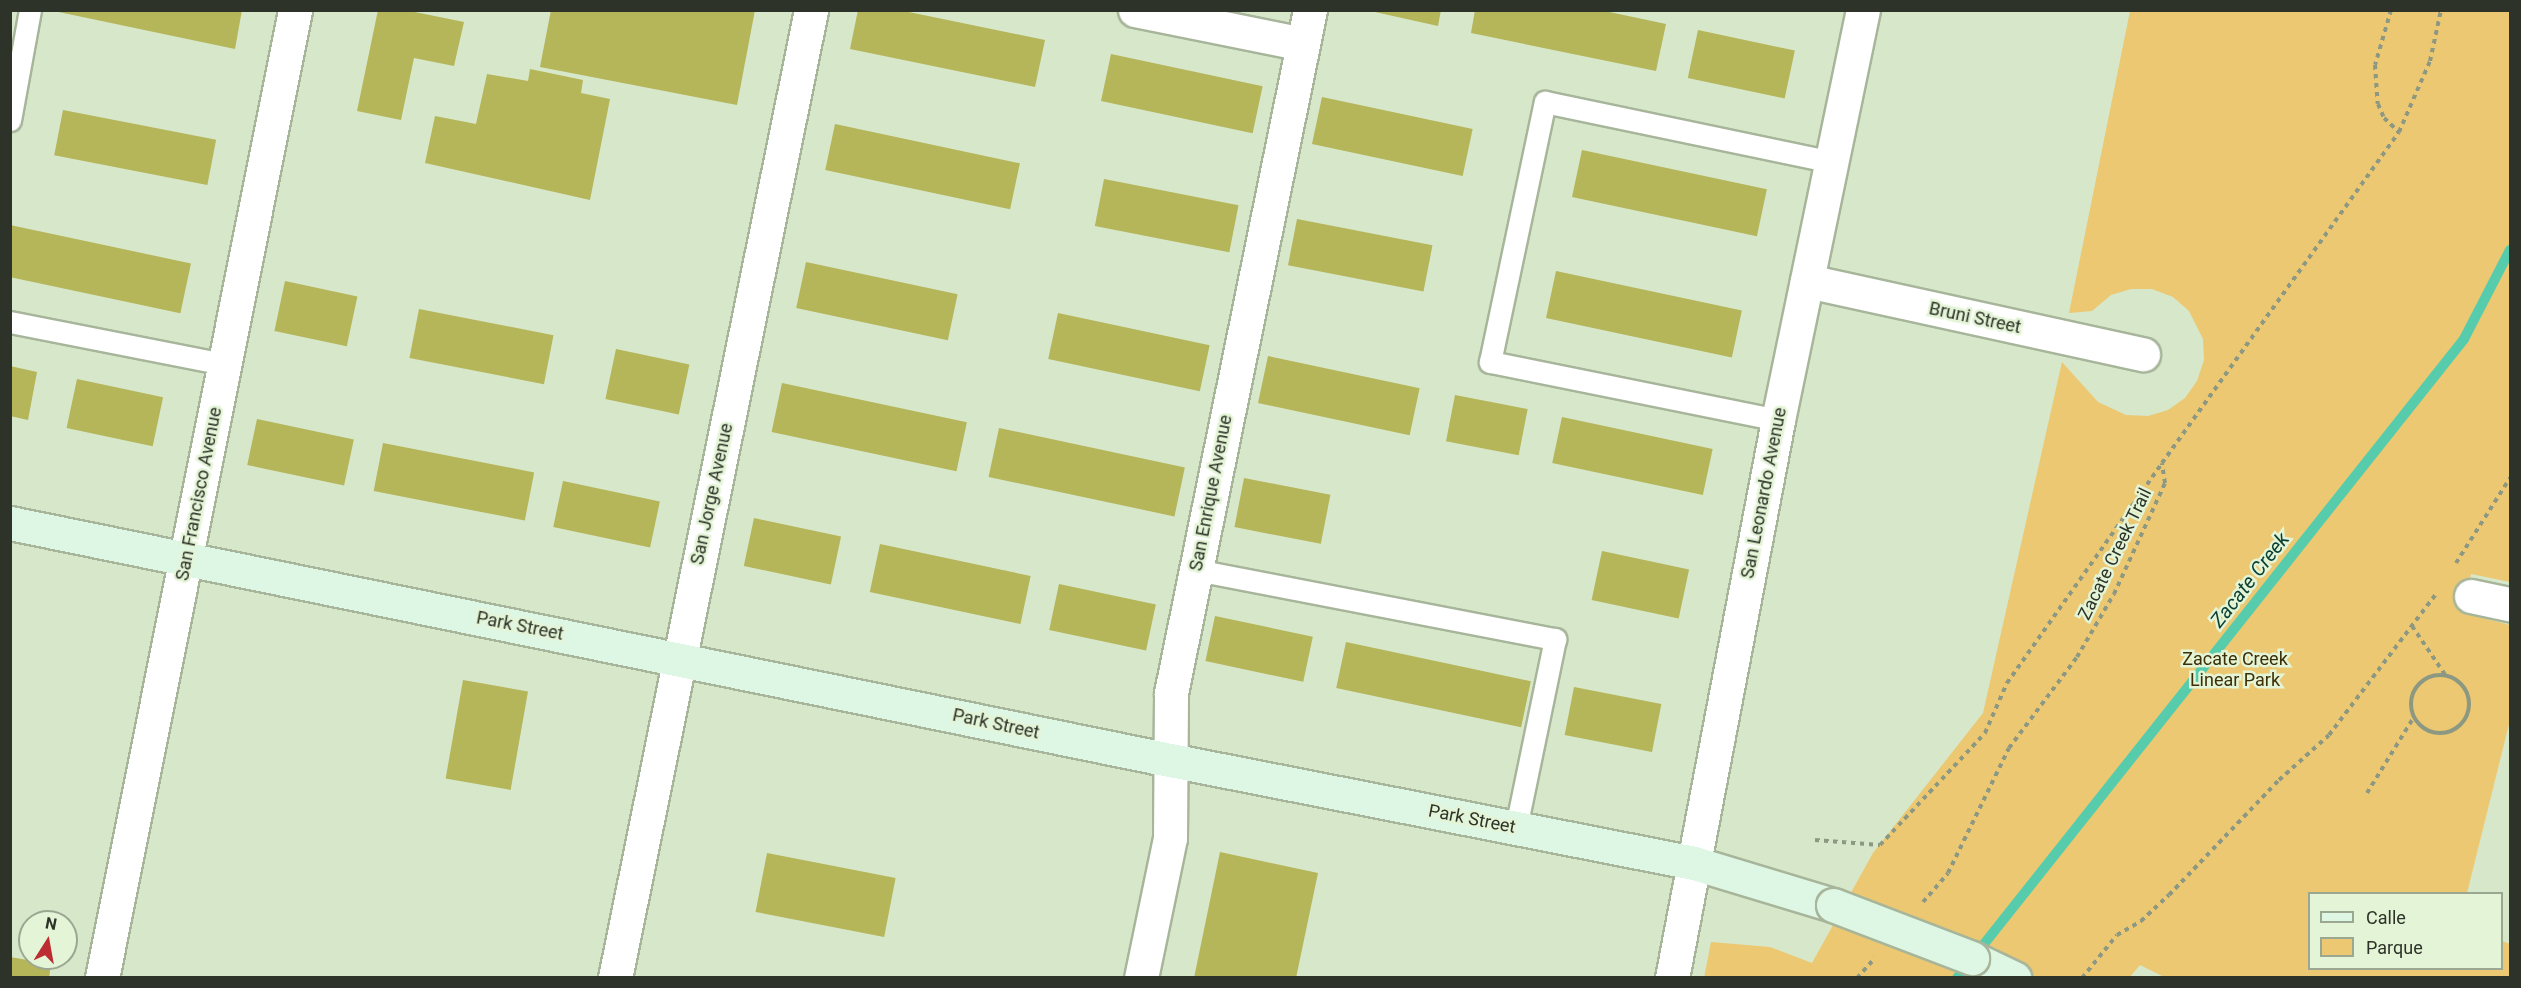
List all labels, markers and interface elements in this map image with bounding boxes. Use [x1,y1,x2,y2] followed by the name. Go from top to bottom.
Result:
[1927,298,2023,338] street label: Bruni Street
[172,405,226,583] street label: San Francisco Avenue
[1737,406,1791,580] street label: San Leonardo Avenue
[1185,413,1237,573] street label: San Enrique Avenue
[686,421,738,567] street label: San Jorge Avenue
[2074,484,2156,624] street label: Zacate Creek Trail
[2205,528,2295,632] water label: Zacate Creek
[475,607,565,645] street label: Park Street
[2182,649,2288,692] park label: Zacate Creek Linear Park
[951,704,1041,744] street label: Park Street
[1427,800,1517,838] street label: Park Street
[2308,892,2503,970] legend
[2366,907,2406,928] text: Calle
[18,910,78,970] north arrow
[44,913,58,934] text: N
[2366,937,2423,958] text: Parque

